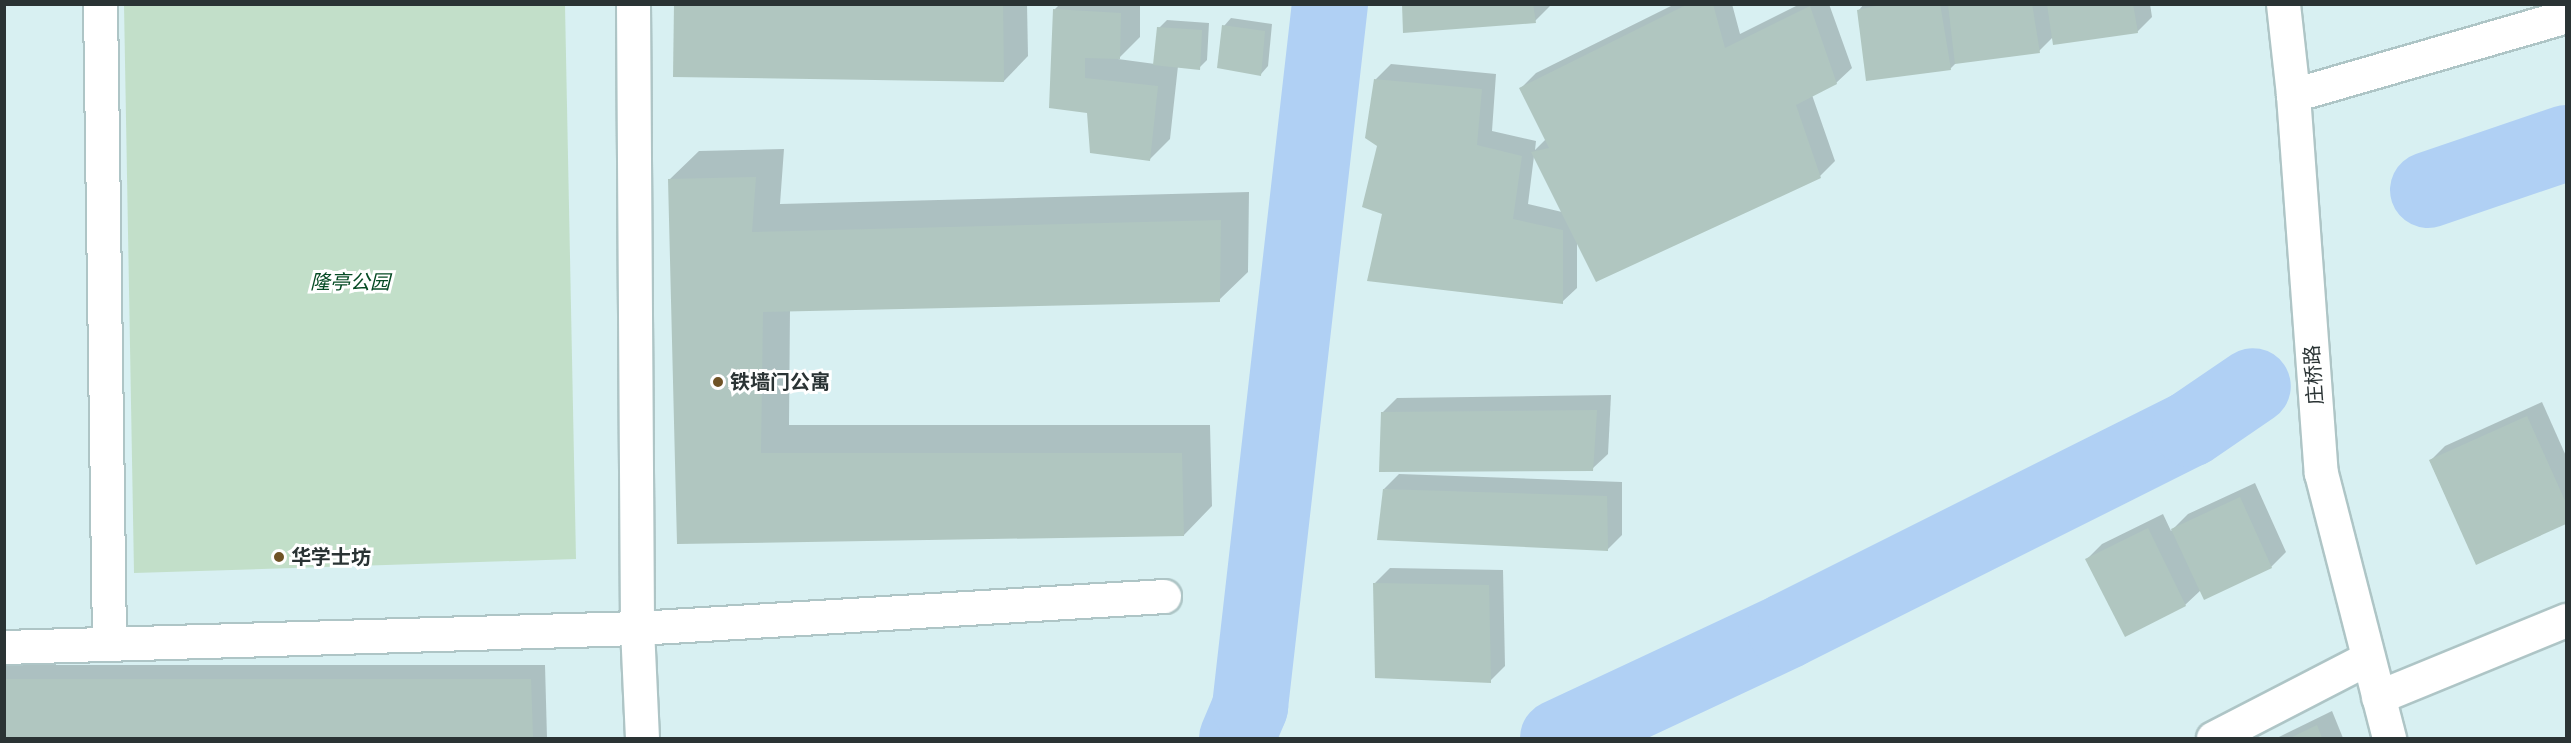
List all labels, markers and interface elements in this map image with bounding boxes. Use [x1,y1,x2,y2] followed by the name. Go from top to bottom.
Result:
[310,270,390,294] park label: 隆亭公园
[2300,344,2328,406] street label: 庄桥路
[730,370,830,394] place label: 铁墙门公寓
[711,375,725,389] marker: 铁墙门公寓
[291,545,371,569] place label: 华学士坊
[272,550,286,564] marker: 华学士坊

